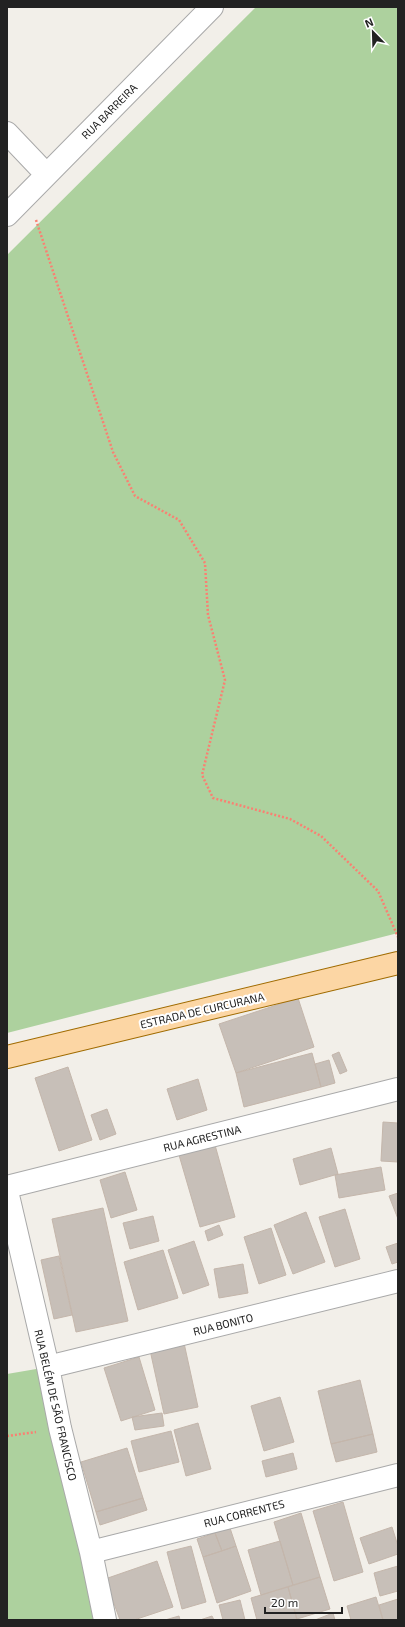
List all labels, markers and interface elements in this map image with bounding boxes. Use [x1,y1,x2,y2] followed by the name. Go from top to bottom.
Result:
[353,12,393,52] north arrow
[363,15,375,30] text: N
[79,80,140,141] street label: RUA BARREIRA
[139,989,265,1031] street label: ESTRADA DE CURCURANA
[162,1122,242,1154] street label: RUA AGRESTINA
[192,1310,254,1338] street label: RUA BONITO
[32,1328,80,1482] street label: RUA BELÉM DE SÃO FRANCISCO
[202,1497,286,1529] street label: RUA CORRENTES
[265,1589,342,1615] scale bar
[271,1595,298,1609] text: 20 m

